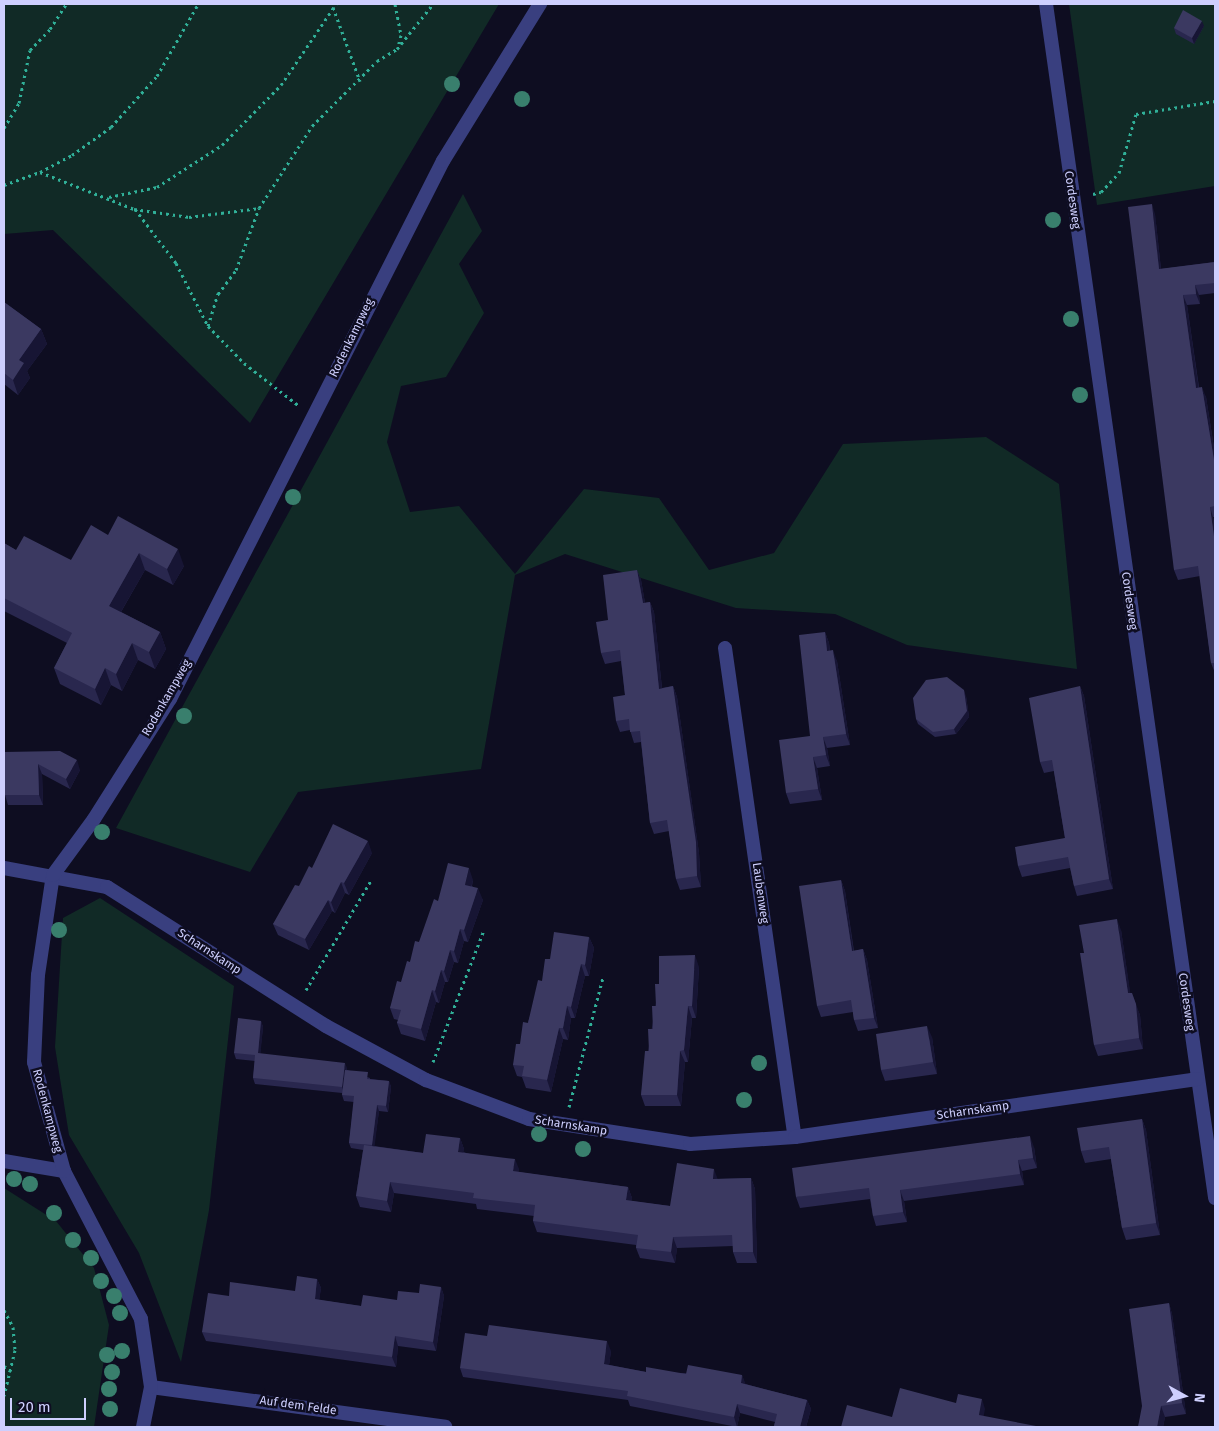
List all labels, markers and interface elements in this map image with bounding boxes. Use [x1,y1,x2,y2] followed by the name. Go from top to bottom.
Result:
[1061,170,1083,230] street label: Cordesweg
[327,296,377,380] street label: Rodenkampweg
[1118,571,1140,631] street label: Cordesweg
[139,657,195,739] street label: Rodenkampweg
[749,862,771,924] street label: Laubenweg
[174,926,244,978] street label: Scharnskamp
[1175,972,1197,1032] street label: Cordesweg
[29,1068,65,1154] street label: Rodenkampweg
[936,1099,1010,1123] street label: Scharnskamp
[534,1113,608,1139] street label: Scharnskamp
[1159,1371,1209,1421] north arrow
[12,1388,89,1420] scale bar
[1190,1392,1208,1404] text: N
[259,1393,337,1419] street label: Auf dem Felde
[18,1398,51,1416] text: 20 m

